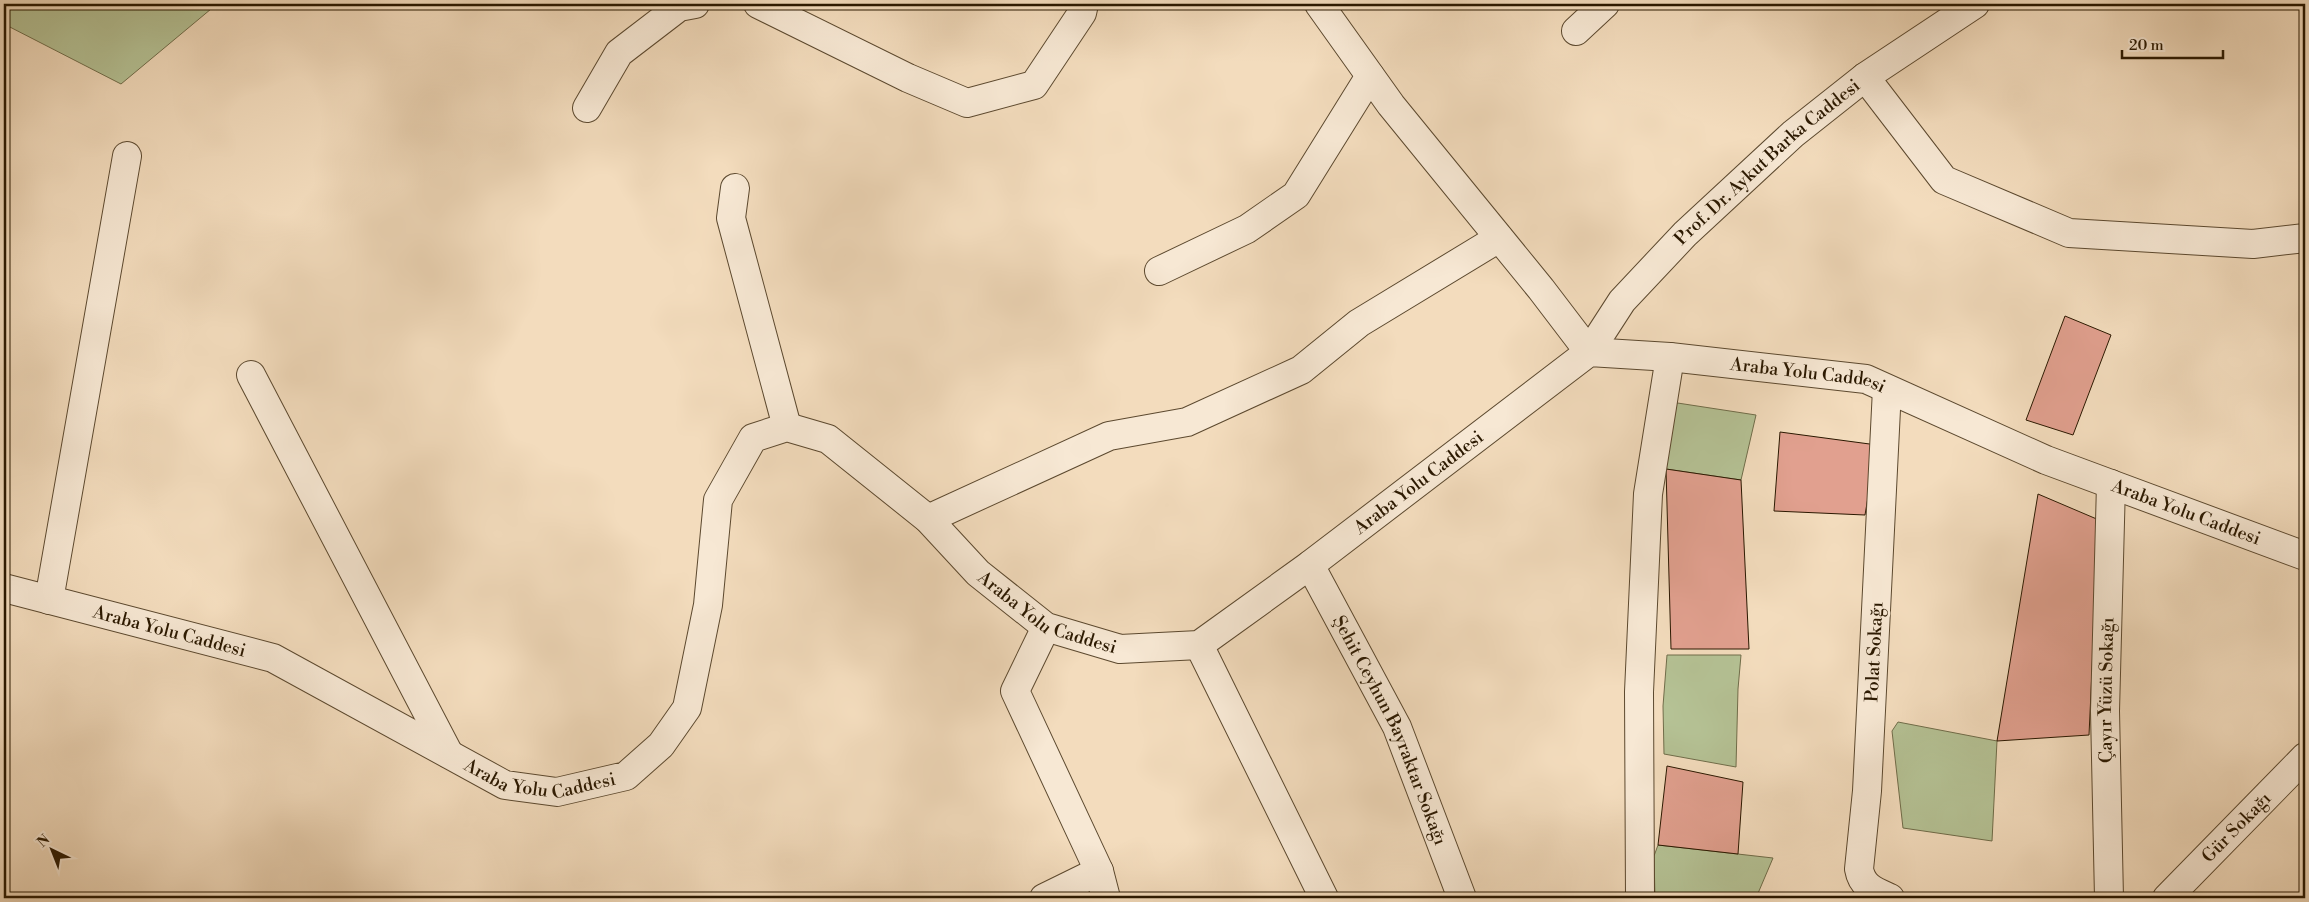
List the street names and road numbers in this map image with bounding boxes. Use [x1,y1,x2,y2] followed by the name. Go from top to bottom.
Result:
[1669,74,1865,250] street label: Prof. Dr. Aykut Barka Caddesi
[1728,353,1889,398] street label: Araba Yolu Caddesi
[1349,426,1488,540] street label: Araba Yolu Caddesi
[2108,474,2264,551] street label: Araba Yolu Caddesi
[972,566,1119,659] street label: Araba Yolu Caddesi
[89,600,248,662] street label: Araba Yolu Caddesi
[1860,601,1889,703] street label: Polat Sokağı
[1327,612,1452,848] street label: Şehit Ceyhun Bayraktar Sokağı
[2094,617,2119,763] street label: Çayır Yüzü Sokağı
[459,753,618,805] street label: Araba Yolu Caddesi
[2197,787,2276,868] street label: Gür Sokağı

